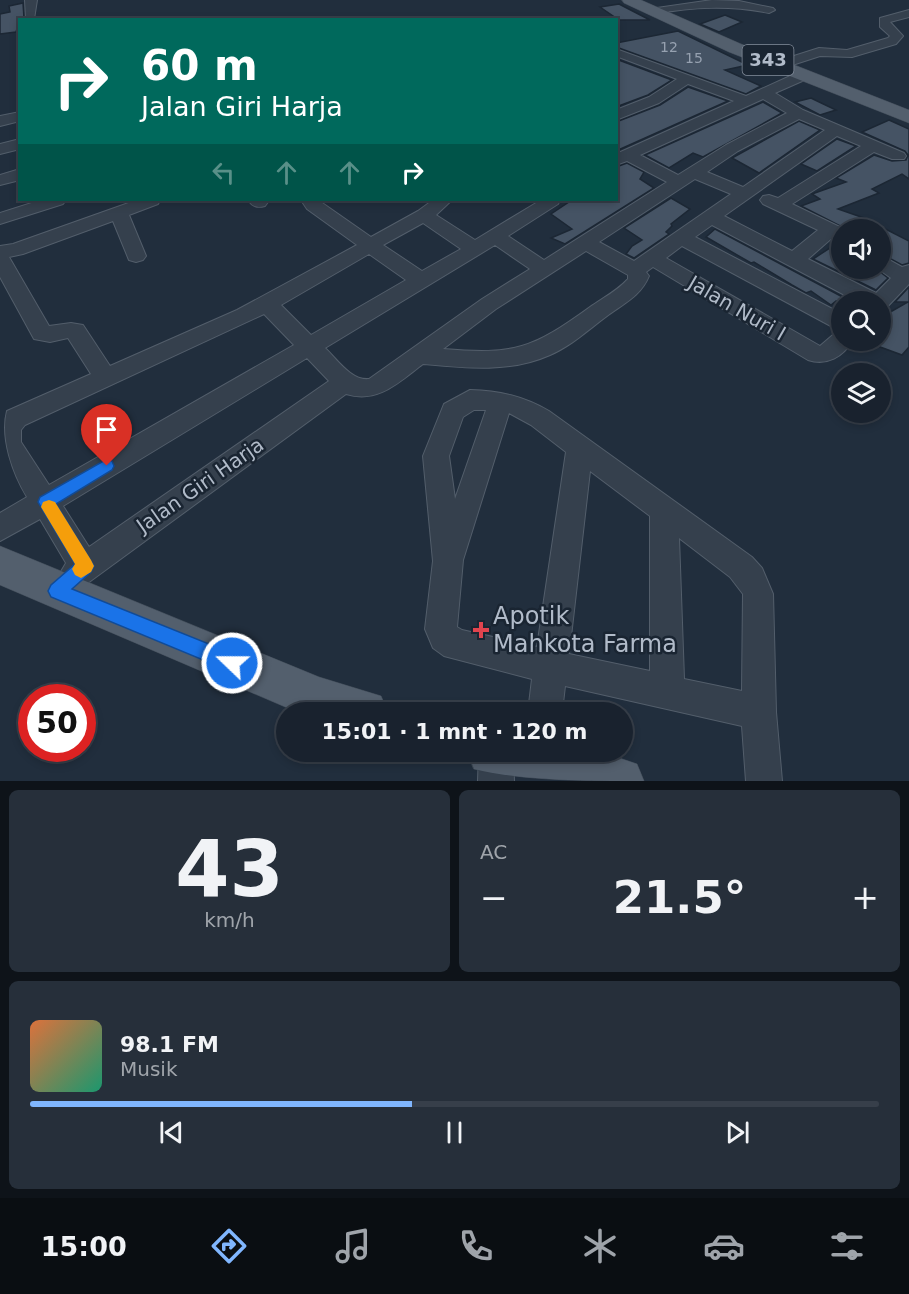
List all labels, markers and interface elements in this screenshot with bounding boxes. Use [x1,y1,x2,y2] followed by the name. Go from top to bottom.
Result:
[660,39,678,55] house number: 12
[141,41,258,90] text: 60 m
[42,42,120,120] icon: right
[742,45,794,75] road number: 343
[685,50,703,66] house number: 15
[141,91,343,122] text: Jalan Giri Harja
[207,156,240,189] icon: left
[270,156,303,189] icon: ahead
[333,156,366,189] icon: ahead
[396,156,429,189] icon: right
[831,219,891,423] map controls
[831,219,891,279] button: sound
[682,269,790,346] street label: Jalan Nuri I
[831,291,891,351] button: search
[831,363,891,423] button: layers
[81,404,132,466] pin
[90,413,123,446] icon: arrive
[130,432,268,539] street label: Jalan Giri Harja
[493,602,677,658] place label: Apotik Mahkota Farma
[474,623,488,637] marker: Apotik Mahkota Farma
[200,631,264,695] position arrow
[18,684,96,762] speed limit sign: 50
[322,719,587,744] text: 15:01 · 1 mnt · 120 m
[175,824,284,914] text: 43
[480,840,507,864] text: AC
[613,871,746,924] text: 21.5°
[480,878,508,917] text: −
[851,878,879,917] text: +
[204,908,255,932] text: km/h
[120,1032,219,1057] text: 98.1 FM
[120,1057,178,1081] text: Musik
[155,1116,188,1149] icon: previous
[438,1116,471,1149] icon: pause
[721,1116,754,1149] icon: next
[208,1225,250,1267] icon: directions
[332,1225,374,1267] icon: music
[455,1225,497,1267] icon: phone
[579,1225,621,1267] icon: climate
[703,1225,745,1267] icon: car
[826,1225,868,1267] icon: filters
[41,1231,127,1262] text: 15:00

